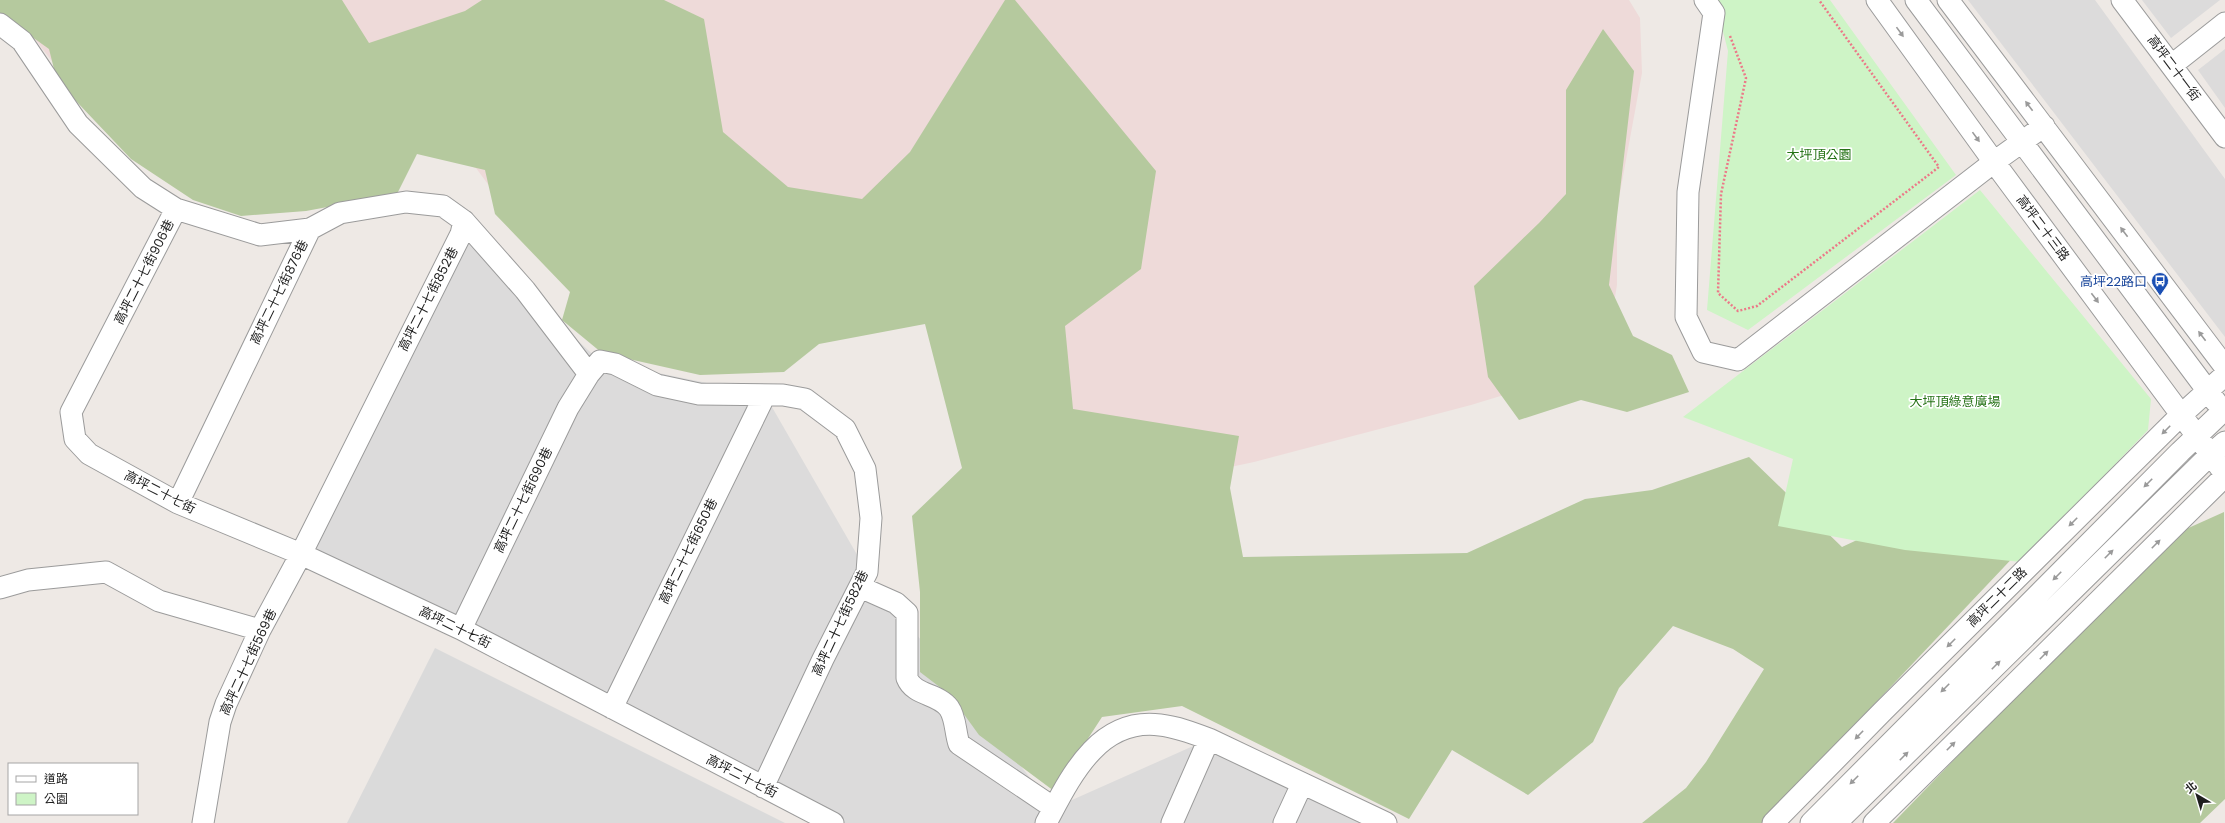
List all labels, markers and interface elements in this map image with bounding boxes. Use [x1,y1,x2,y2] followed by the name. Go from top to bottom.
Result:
[1896,26,1904,37] one-way arrow
[2143,31,2205,105] street label: 高坪二十一街
[2025,100,2033,111] one-way arrow
[1972,132,1980,142] one-way arrow
[1786,145,1852,164] park label: 大坪頂公園
[2012,191,2074,265] street label: 高坪二十三路
[109,216,179,328] street label: 高坪二十七街906巷
[2120,226,2128,237] one-way arrow
[245,236,313,348] street label: 高坪二十七街876巷
[393,244,463,354] street label: 高坪二十七街852巷
[2150,271,2170,296] bus stop icon: 高坪22路口
[2080,272,2147,291] place label: 高坪22路口
[2091,292,2099,303] one-way arrow
[2198,331,2206,341] one-way arrow
[1909,392,2001,411] park label: 大坪頂綠意廣場
[2161,425,2170,435] one-way arrow
[489,444,557,556] street label: 高坪二十七街690巷
[121,466,199,518] street label: 高坪二十七街
[2143,478,2153,488] one-way arrow
[654,495,722,607] street label: 高坪二十七街650巷
[2068,517,2078,527] one-way arrow
[2151,539,2161,549] one-way arrow
[2104,549,2114,559] one-way arrow
[1963,563,2031,631] street label: 高坪二十二路
[807,567,873,679] street label: 高坪二十七街582巷
[2052,571,2062,581] one-way arrow
[416,601,494,653] street label: 高坪二十七街
[215,606,281,718] street label: 高坪二十七街569巷
[1946,638,1956,648] one-way arrow
[2039,650,2049,660] one-way arrow
[1991,660,2001,670] one-way arrow
[1940,683,1950,693] one-way arrow
[1854,730,1864,740] one-way arrow
[1946,742,1956,751] one-way arrow
[703,750,781,802] street label: 高坪二十七街
[1899,751,1909,761] one-way arrow
[8,763,138,815] legend
[44,770,68,787] text: 道路
[1849,775,1859,785] one-way arrow
[2177,775,2217,815] north arrow
[2182,777,2200,797] text: 北
[44,790,68,807] text: 公園

